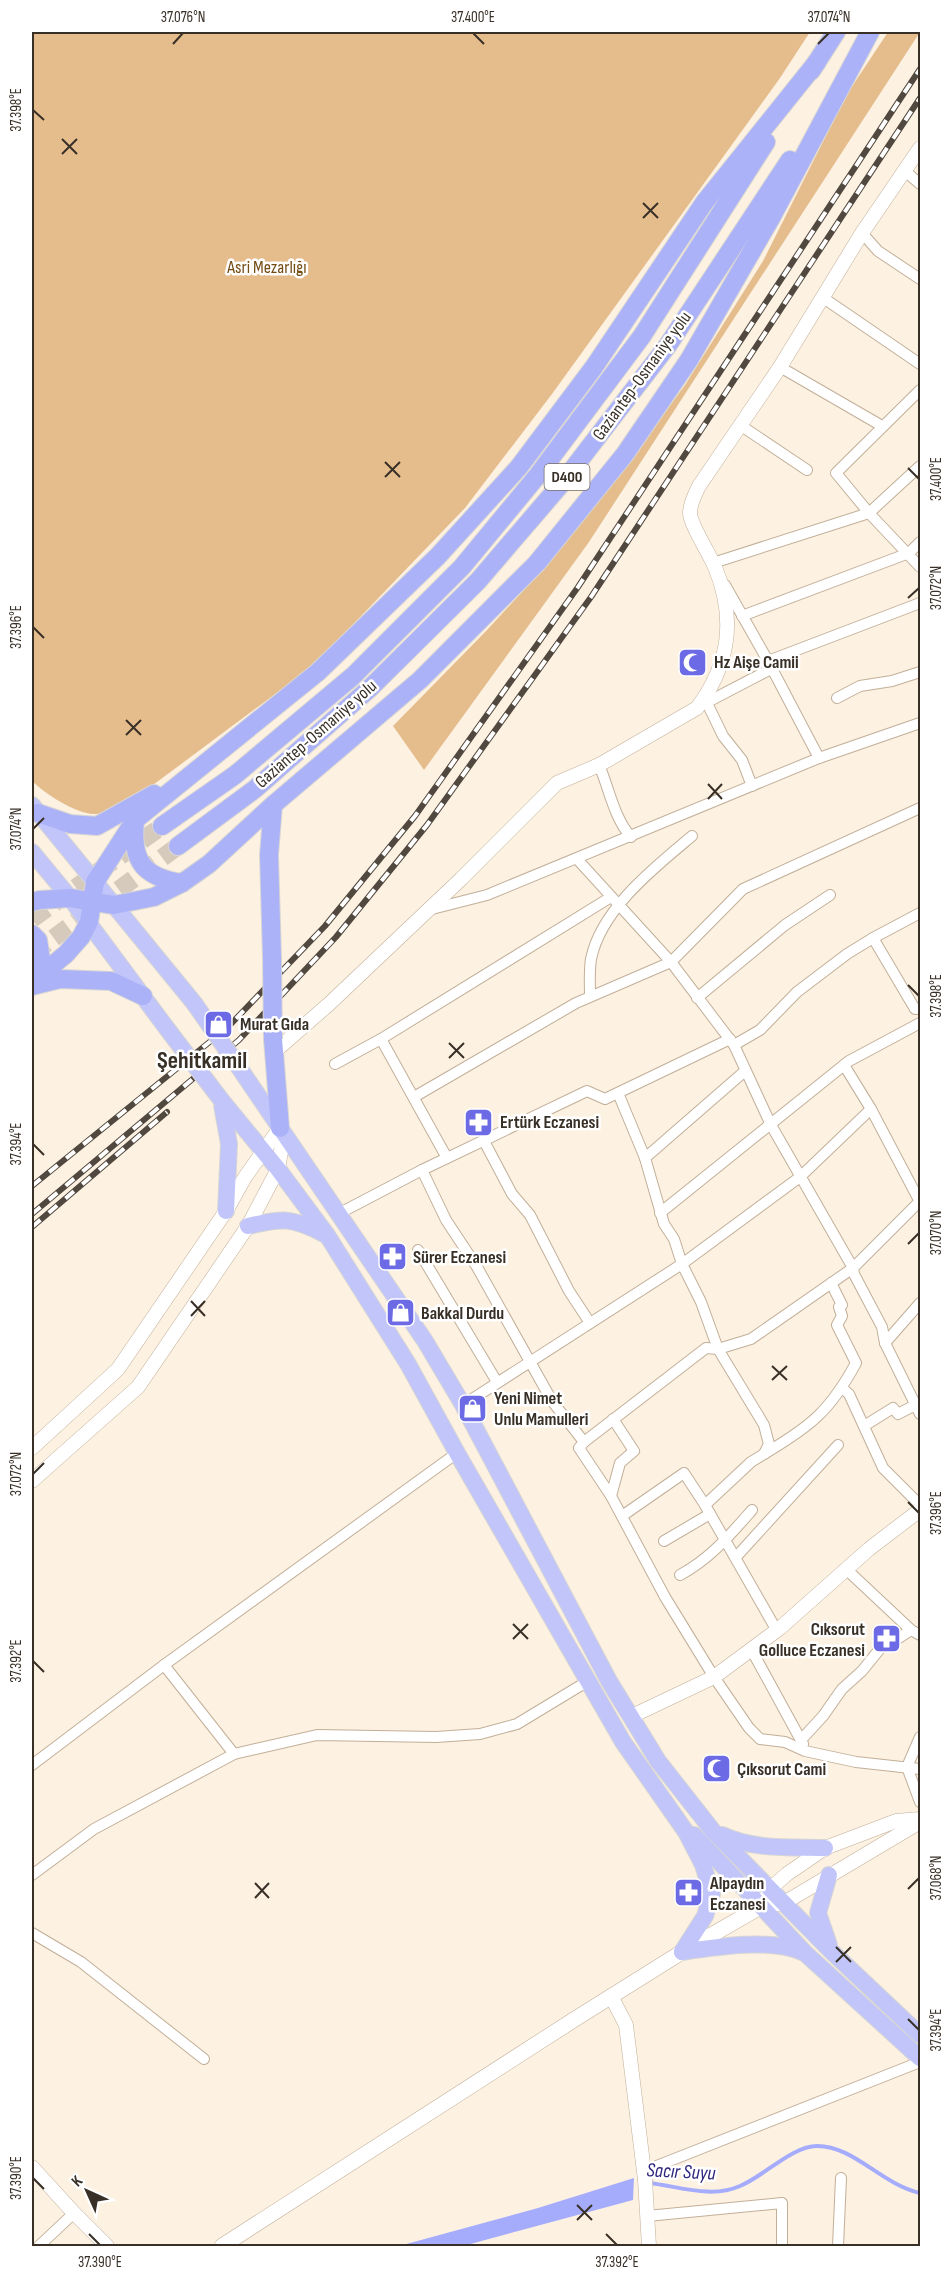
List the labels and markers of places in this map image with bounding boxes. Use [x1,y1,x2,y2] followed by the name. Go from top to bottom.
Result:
[677,646,709,678] mosque icon: Hz Aişe Camii
[714,652,799,673] place label: Hz Aişe Camii
[203,1008,235,1040] shop icon: Murat Gıda
[240,1014,309,1035] place label: Murat Gıda
[463,1106,495,1138] pharmacy icon: Ertürk Eczanesi
[500,1112,599,1133] place label: Ertürk Eczanesi
[376,1241,408,1273] pharmacy icon: Sürer Eczanesi
[413,1247,506,1268] place label: Sürer Eczanesi
[384,1297,416,1329] shop icon: Bakkal Durdu
[421,1303,504,1324] place label: Bakkal Durdu
[494,1388,588,1430] place label: Yeni Nimet Unlu Mamulleri
[457,1392,489,1424] shop icon: Yeni Nimet Unlu Mamulleri
[759,1619,865,1661] place label: Cıksorut Golluce Eczanesi
[870,1623,902,1655] pharmacy icon: Cıksorut Golluce Eczanesi
[700,1753,732,1785] mosque icon: Çıksorut Cami
[737,1759,826,1780] place label: Çıksorut Cami
[709,1873,766,1915] place label: Alpaydın Eczanesi
[673,1877,705,1909] pharmacy icon: Alpaydın Eczanesi

